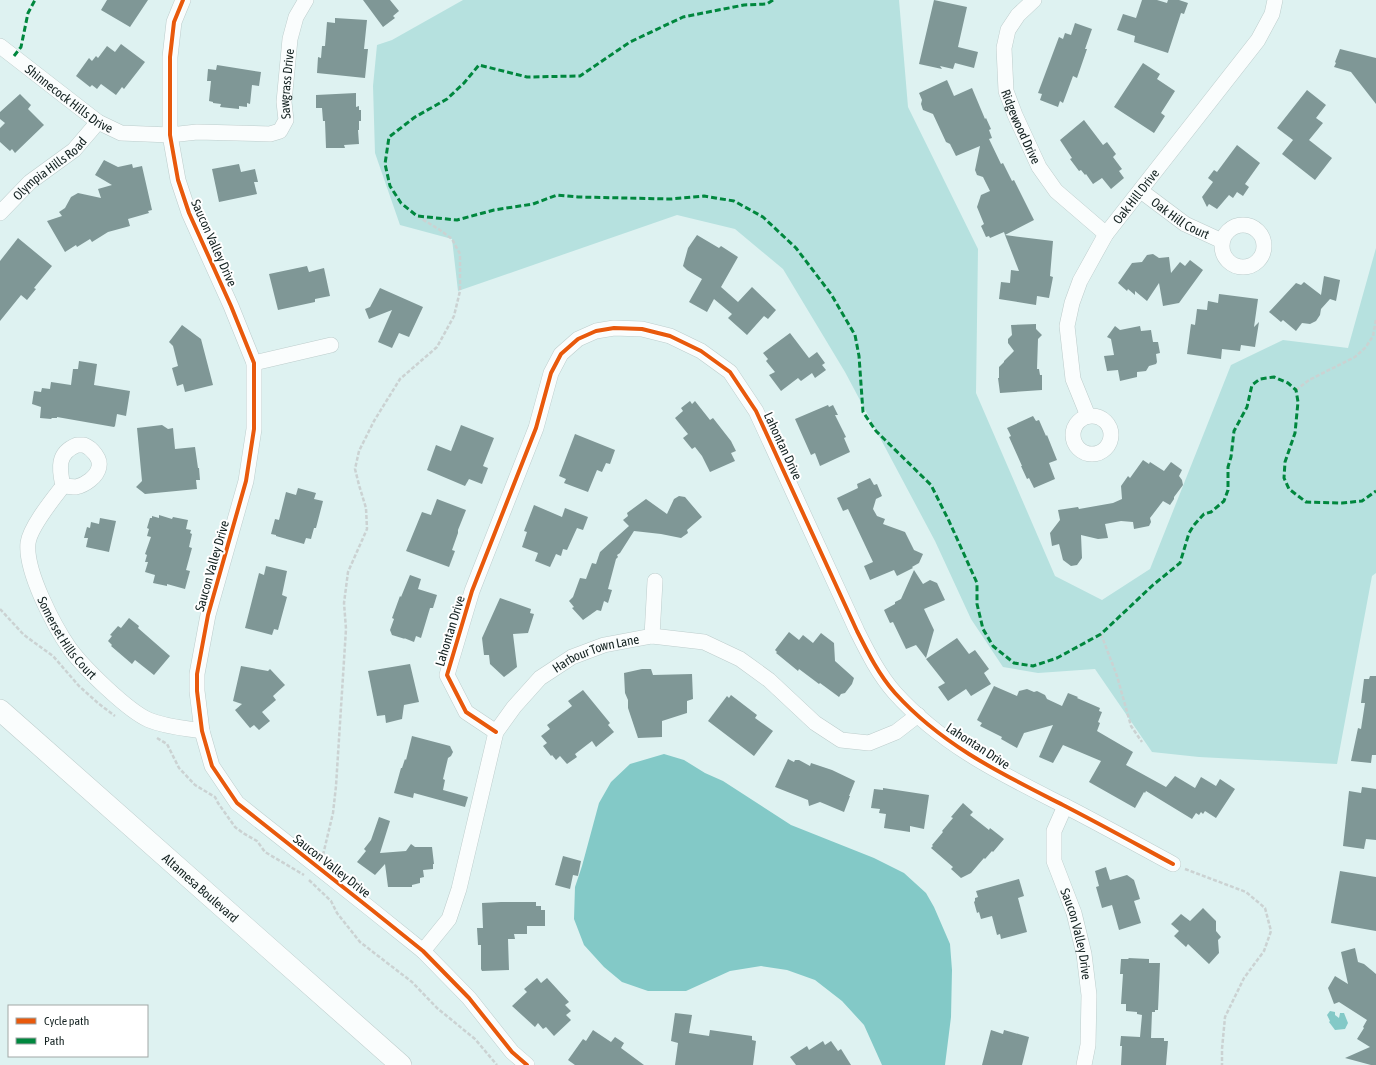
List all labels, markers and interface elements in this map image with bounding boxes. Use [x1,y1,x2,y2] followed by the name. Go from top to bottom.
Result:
[276,48,297,120] street label: Sawgrass Drive
[22,61,116,136] street label: Shinnecock Hills Drive
[998,87,1044,166] street label: Ridgewood Drive
[9,134,90,203] street label: Olympia Hills Road
[1109,166,1162,227] street label: Oak Hill Drive
[1148,194,1212,242] street label: Oak Hill Court
[188,197,240,289] street label: Saucon Valley Drive
[761,410,805,482] street label: Lahontan Drive
[192,519,232,613] street label: Saucon Valley Drive
[35,594,100,682] street label: Somerset Hills Court
[432,594,468,668] street label: Lahontan Drive
[549,631,640,675] street label: Harbour Town Lane
[943,720,1013,772] street label: Lahontan Drive
[290,831,374,901] street label: Saucon Valley Drive
[160,850,242,925] street label: Altamesa Boulevard
[1058,886,1095,980] street label: Saucon Valley Drive
[8,1005,148,1057] legend
[44,1014,89,1028] text: Cycle path
[44,1034,65,1048] text: Path

